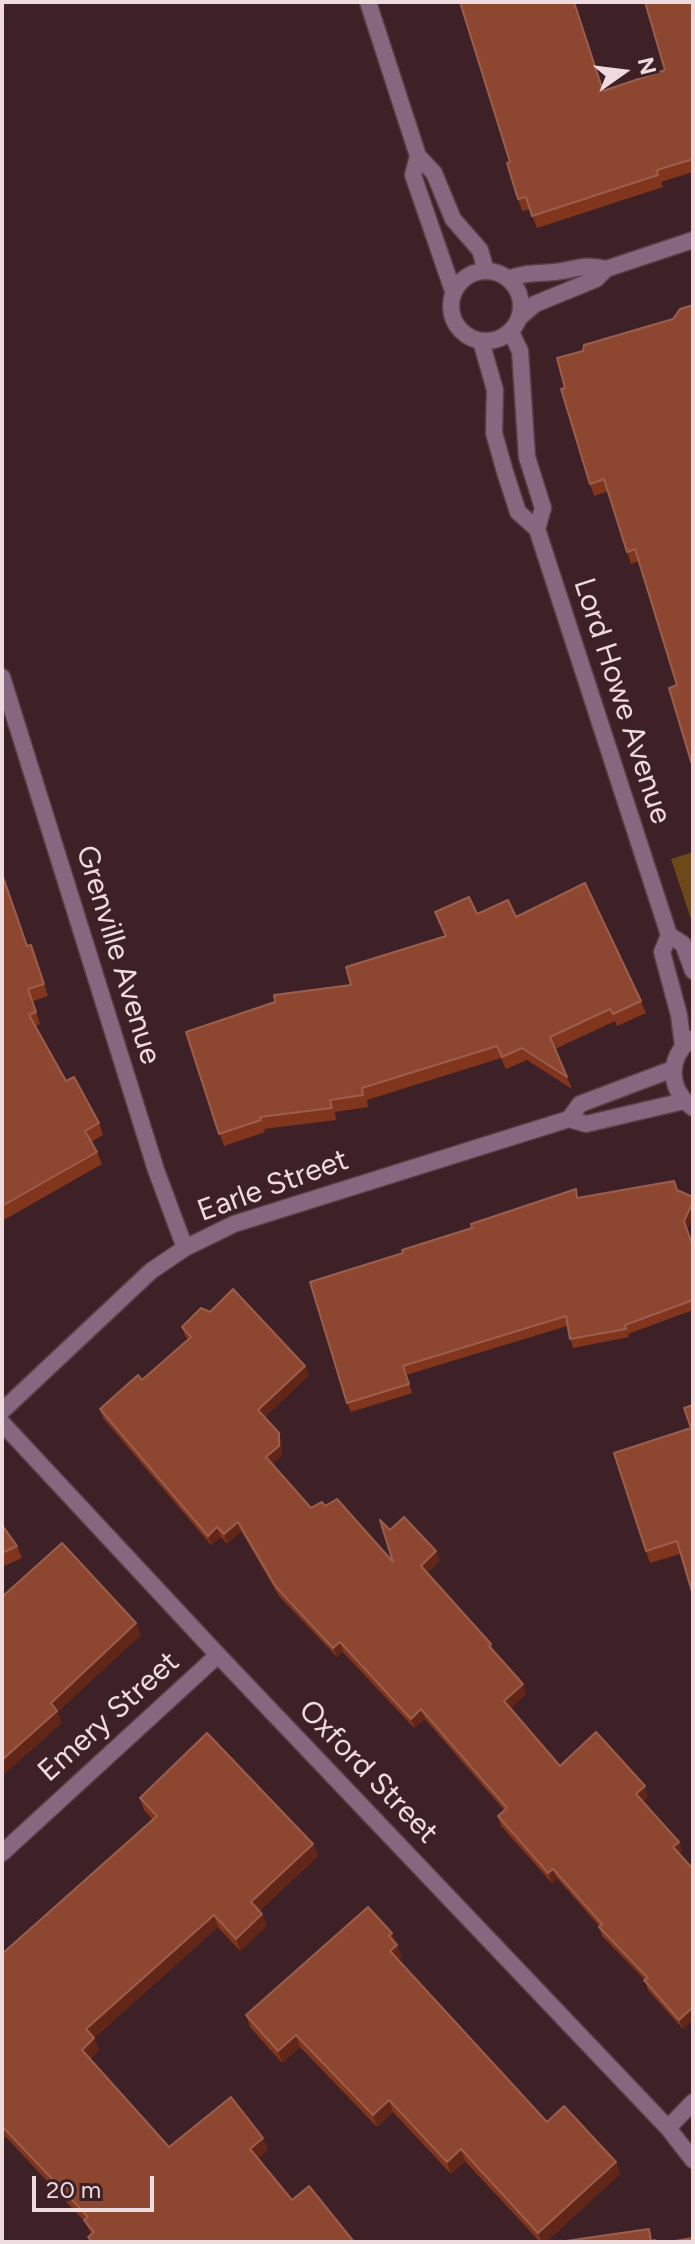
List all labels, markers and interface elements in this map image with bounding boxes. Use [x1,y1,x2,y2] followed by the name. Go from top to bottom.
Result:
[583,32,663,112] north arrow
[632,55,662,78] text: N
[565,574,679,828] street label: Lord Howe Avenue
[68,841,168,1069] street label: Grenville Avenue
[193,1142,353,1230] street label: Earle Street
[31,1644,187,1790] street label: Emery Street
[291,1693,445,1851] street label: Oxford Street
[36,2160,158,2210] scale bar
[46,2175,101,2204] text: 20 m

